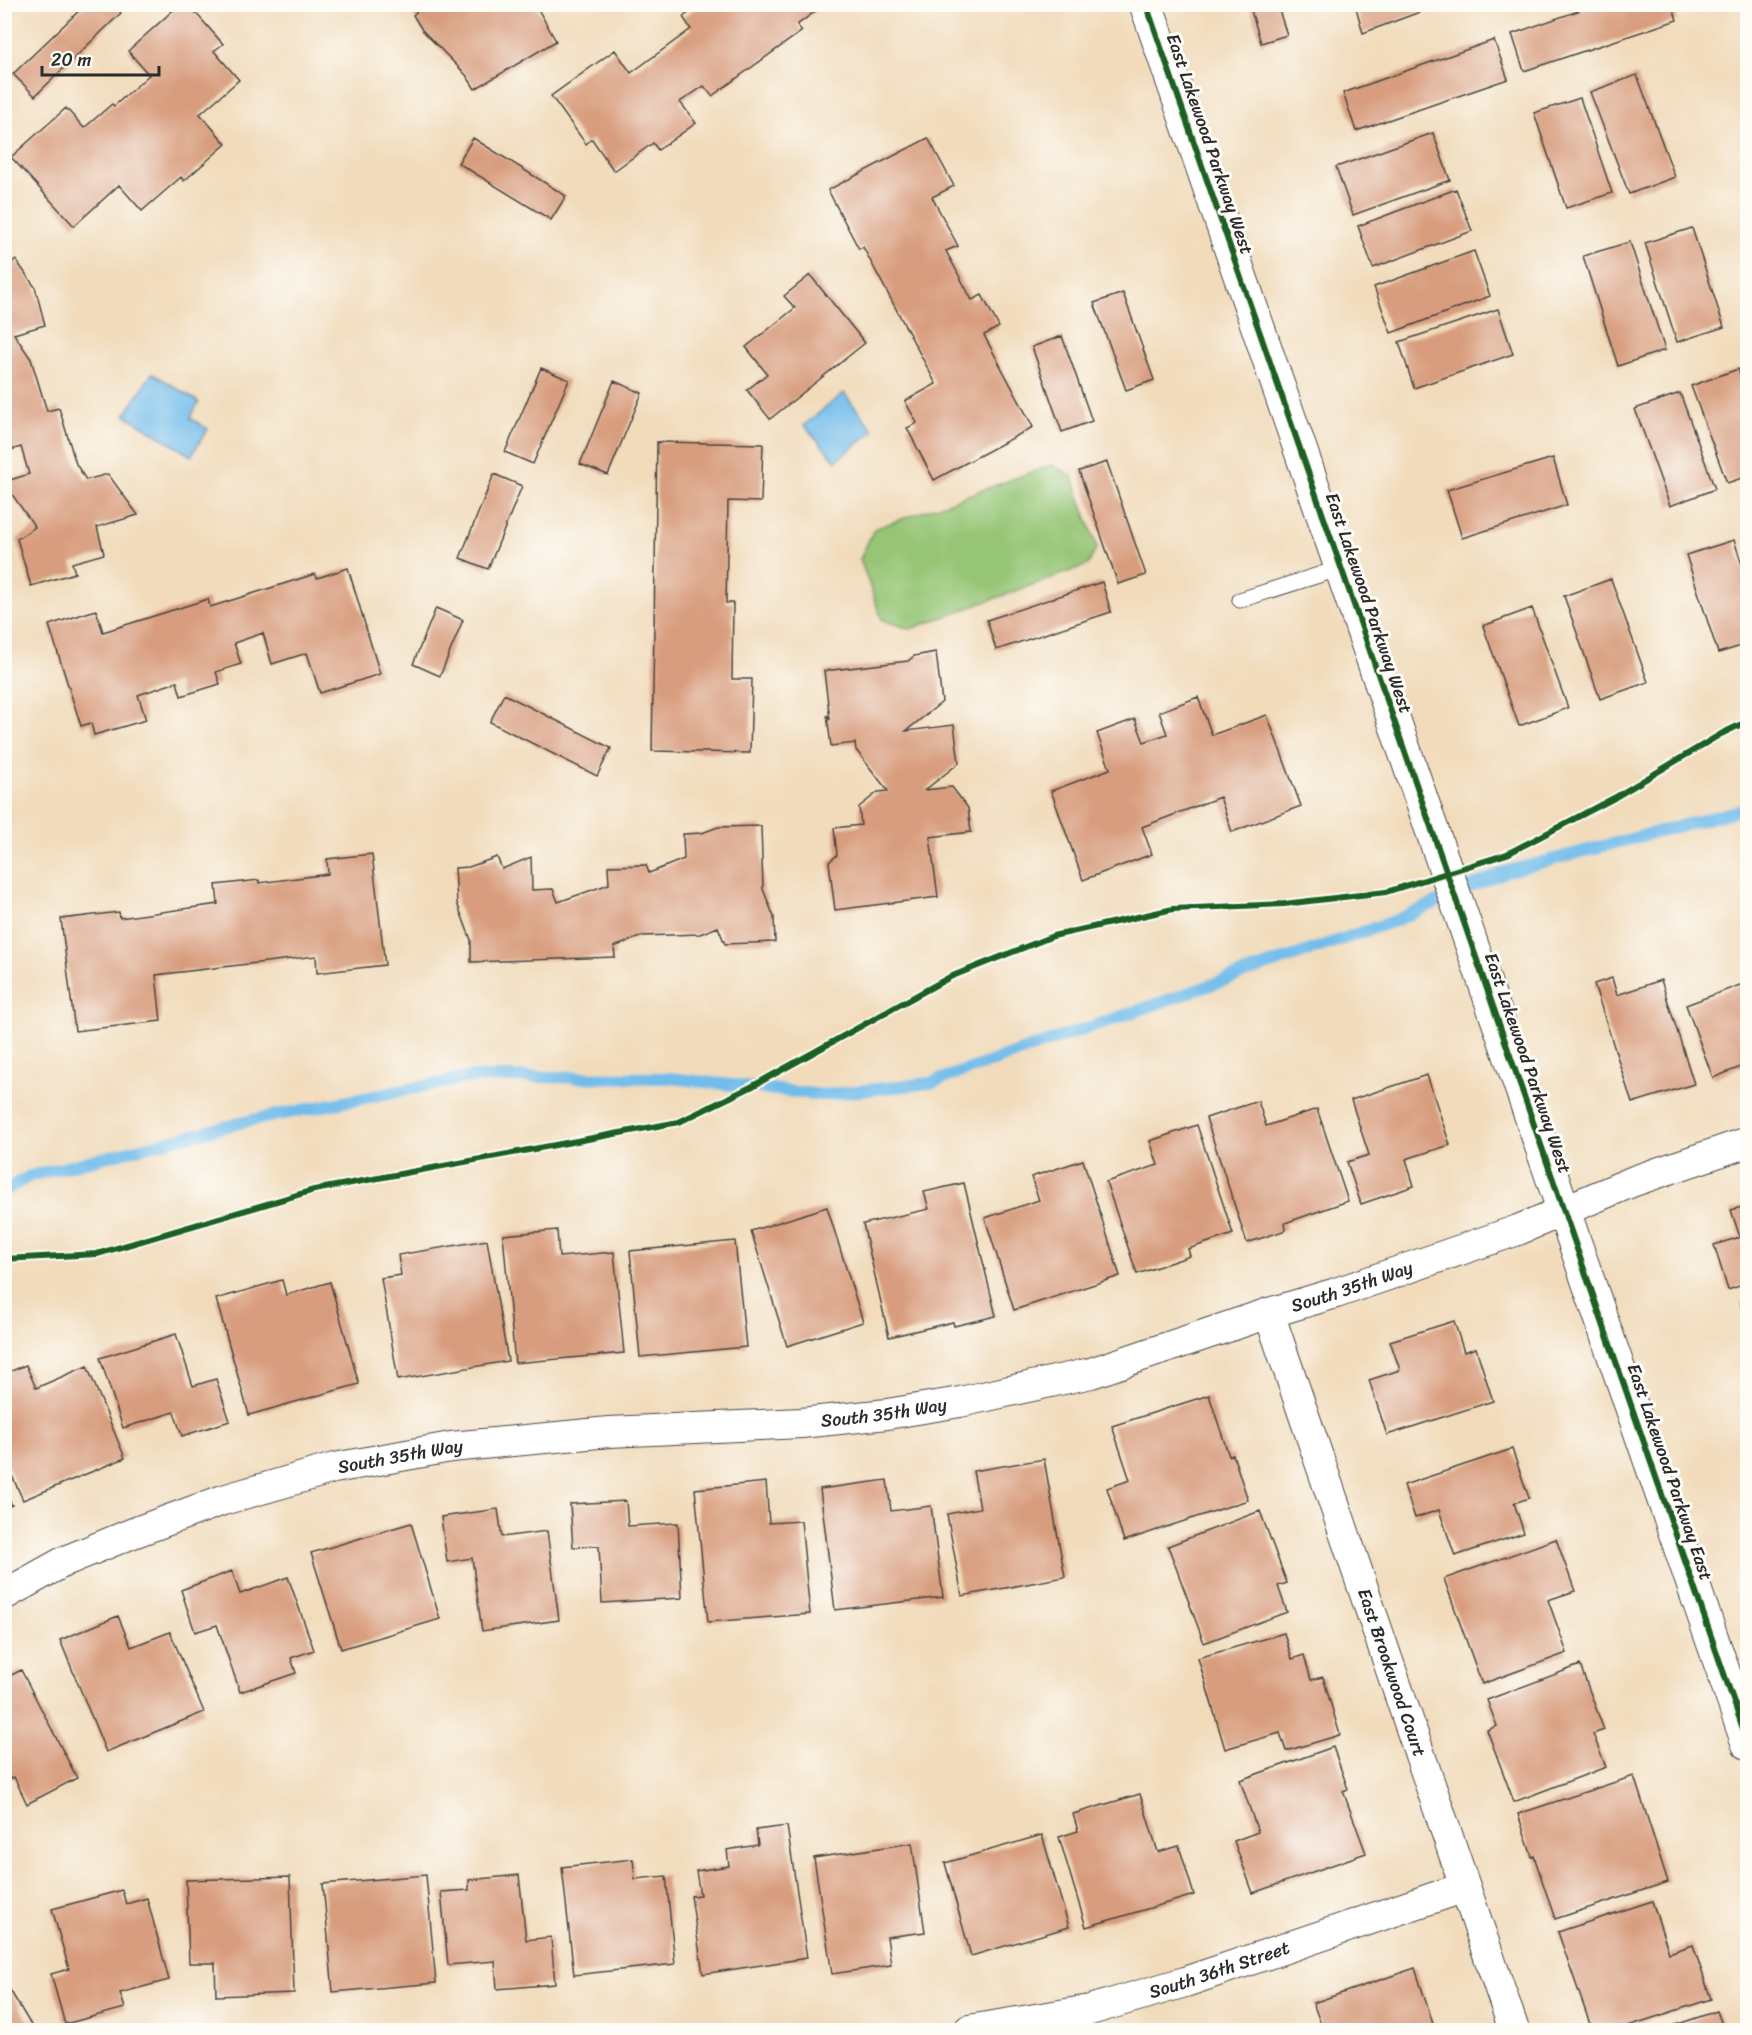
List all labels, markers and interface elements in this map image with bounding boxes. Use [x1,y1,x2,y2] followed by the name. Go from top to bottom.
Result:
[1157,29,1263,259] street label: East Lakewood Parkway West
[42,39,159,77] scale bar
[51,44,91,76] text: 20 m
[1316,488,1422,718] street label: East Lakewood Parkway West
[1475,948,1581,1178] street label: East Lakewood Parkway West
[1287,1251,1418,1322] street label: South 35th Way
[1618,1359,1722,1585] street label: East Lakewood Parkway East
[819,1388,950,1437] street label: South 35th Way
[335,1430,465,1483] street label: South 35th Way
[1348,1584,1436,1761] street label: East Brookwood Court
[1145,1932,1294,2008] street label: South 36th Street

